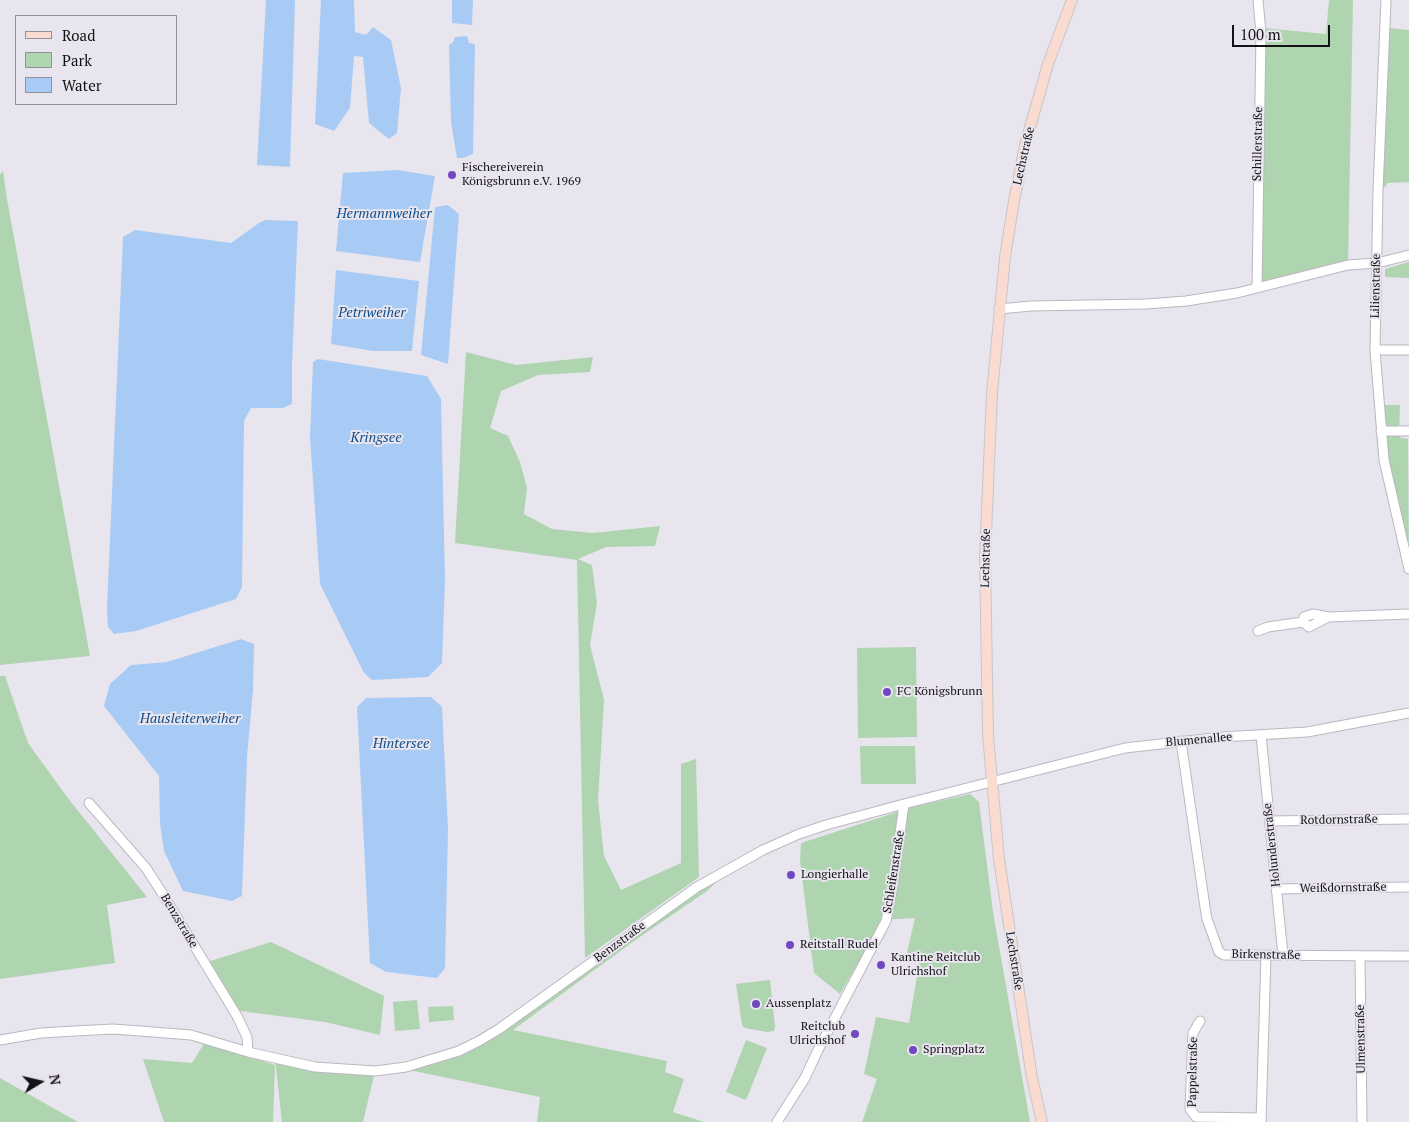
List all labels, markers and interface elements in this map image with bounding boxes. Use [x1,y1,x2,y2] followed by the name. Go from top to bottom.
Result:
[15,15,178,105] legend
[1234,15,1332,47] scale bar
[1240,24,1281,44] text: 100 m
[62,25,95,45] text: Road
[62,50,92,70] text: Park
[62,75,101,95] text: Water
[1250,107,1266,181] street label: Schillerstraße
[1010,126,1038,186] street label: Lechstraße
[462,161,581,189] place label: Fischereiverein Königsbrunn e.V. 1969
[446,169,458,181] marker: Fischereiverein Königsbrunn e.V. 1969
[336,206,432,222] water label: Hermannweiher
[1368,254,1384,318] street label: Lilienstraße
[338,305,406,321] water label: Petriweiher
[350,430,402,446] water label: Kringsee
[978,528,994,588] street label: Lechstraße
[897,685,983,699] place label: FC Königsbrunn
[881,686,893,698] marker: FC Königsbrunn
[140,711,240,727] water label: Hausleiterweiher
[1165,730,1233,750] street label: Blumenallee
[373,736,429,752] water label: Hintersee
[1260,802,1284,888] street label: Holunderstraße
[1300,812,1378,828] street label: Rotdornstraße
[880,830,908,914] street label: Schleifenstraße
[801,868,868,882] place label: Longierhalle
[785,869,797,881] marker: Longierhalle
[1299,880,1387,896] street label: Weißdornstraße
[157,891,201,951] street label: Benzstraße
[591,918,649,966] street label: Benzstraße
[1002,931,1026,991] street label: Lechstraße
[800,938,878,952] place label: Reitstall Rudel
[784,939,796,951] marker: Reitstall Rudel
[1231,947,1301,963] street label: Birkenstraße
[891,951,980,979] place label: Kantine Reitclub Ulrichshof
[875,959,887,971] marker: Kantine Reitclub Ulrichshof
[766,997,831,1011] place label: Aussenplatz
[750,998,762,1010] marker: Aussenplatz
[1353,1004,1369,1074] street label: Ulmenstraße
[789,1020,845,1048] place label: Reitclub Ulrichshof
[849,1028,861,1040] marker: Reitclub Ulrichshof
[1185,1037,1201,1107] street label: Pappelstraße
[923,1043,985,1057] place label: Springplatz
[907,1044,919,1056] marker: Springplatz
[15,1057,65,1107] north arrow
[45,1073,66,1086] text: N

